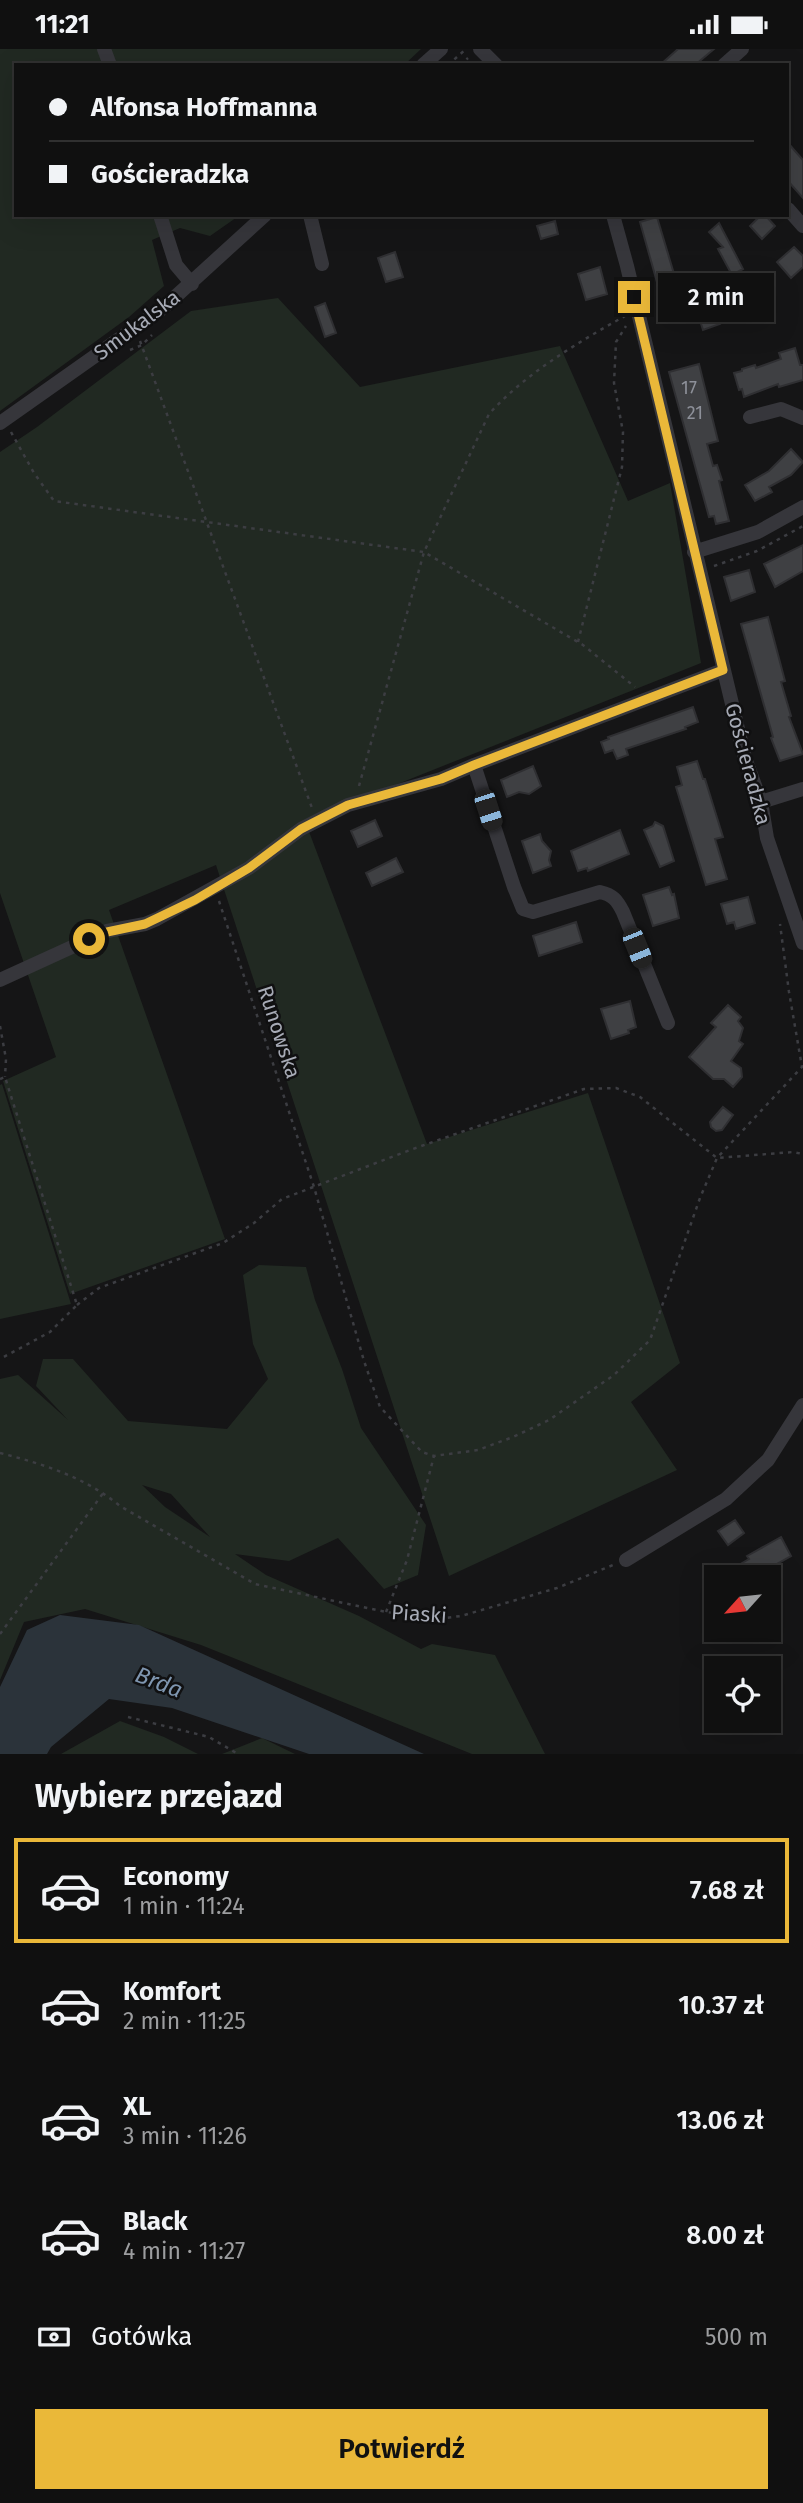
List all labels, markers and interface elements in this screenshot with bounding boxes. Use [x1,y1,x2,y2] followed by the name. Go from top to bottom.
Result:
[35,9,90,40] text: 11:21
[91,92,317,123] text: Alfonsa Hoffmanna
[91,159,249,190] text: Gościeradzka
[658,273,774,321] callout: 2 min
[618,281,650,313] route end
[688,283,744,311] text: 2 min
[89,284,185,366] street label: Smukalska
[681,377,697,399] house number: 17
[687,402,703,424] house number: 21
[719,700,777,828] street label: Gościeradzka
[472,787,505,833] car
[73,923,105,955] route start
[620,925,655,971] car
[252,982,306,1082] street label: Runowska
[704,1565,780,1641] north arrow
[704,1565,781,1733] map controls
[390,1599,448,1629] street label: Piaski
[704,1656,781,1733] button: locate
[131,1660,187,1704] water label: Brda
[35,1777,283,1815] text: Wybierz przejazd
[39,1859,102,1922] icon: car
[123,1861,229,1892] text: Economy
[690,1875,764,1906] text: 7.68 zł
[123,1892,245,1920] text: 1 min · 11:24
[39,1974,102,2037] icon: car
[123,1976,221,2007] text: Komfort
[678,1990,764,2021] text: 10.37 zł
[123,2007,246,2035] text: 2 min · 11:25
[39,2089,102,2152] icon: car
[123,2091,151,2122] text: XL
[676,2105,764,2136] text: 13.06 zł
[123,2122,247,2150] text: 3 min · 11:26
[39,2204,102,2267] icon: car
[123,2206,188,2237] text: Black
[686,2220,764,2251] text: 8.00 zł
[123,2237,245,2265] text: 4 min · 11:27
[35,2318,73,2356] icon: cash
[91,2321,192,2352] text: Gotówka
[705,2323,768,2351] text: 500 m
[35,2409,768,2489] button: Potwierdź

